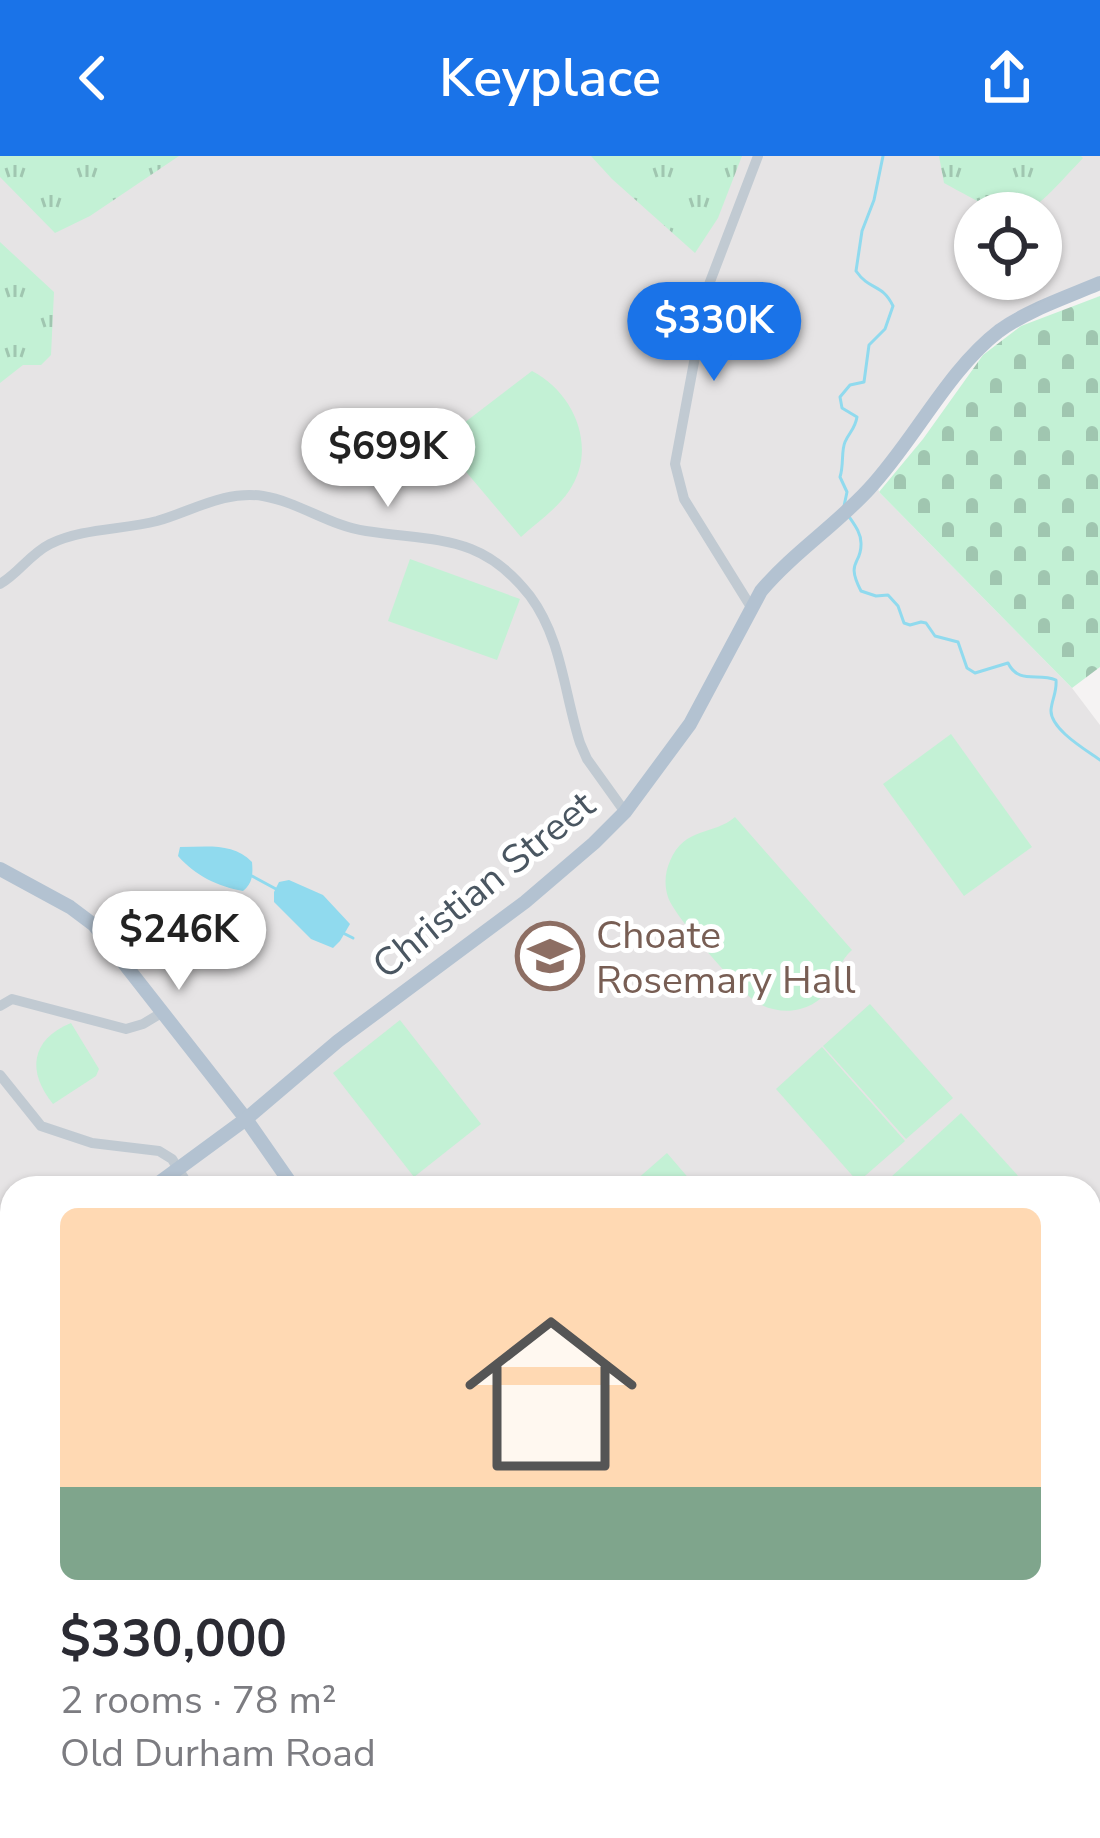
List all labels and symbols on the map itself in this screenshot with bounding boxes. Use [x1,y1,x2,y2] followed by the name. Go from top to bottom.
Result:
[630,282,798,384] pin: $330K
[304,408,472,510] pin: $699K
[362,779,607,991] street label: Christian Street
[95,891,263,993] pin: $246K
[596,909,856,1007] place label: Choate Rosemary Hall
[515,921,585,991] school or university icon: Choate Rosemary Hall

